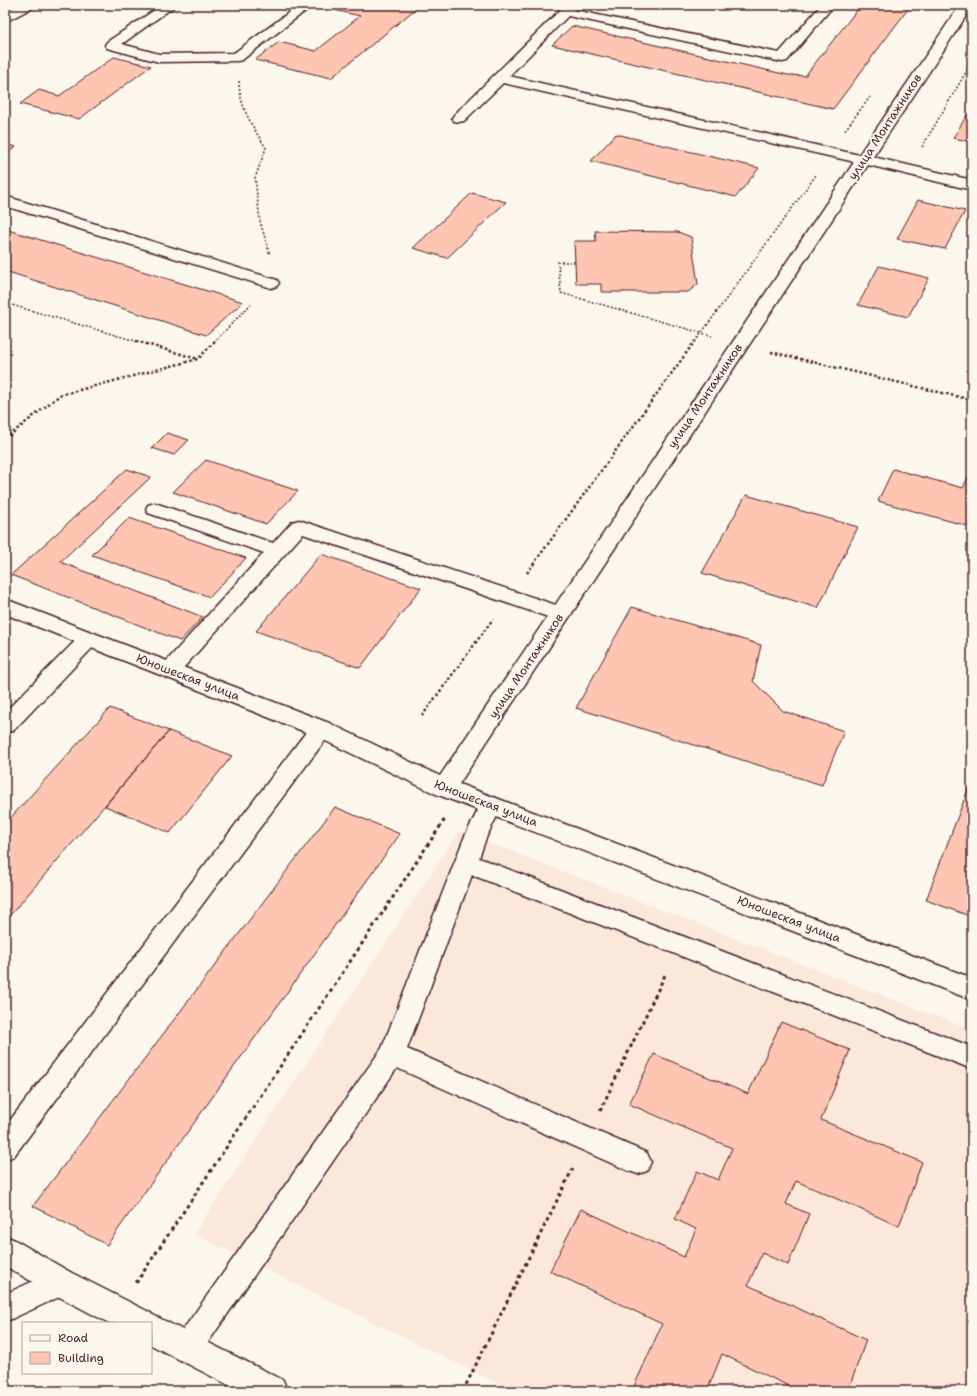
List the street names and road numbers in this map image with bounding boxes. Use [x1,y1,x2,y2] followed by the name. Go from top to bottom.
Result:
[845,71,925,183] street label: улица Монтажников
[664,340,746,452] street label: улица Монтажников
[485,610,567,722] street label: улица Монтажников
[134,650,242,704] street label: Юношеская улица
[432,776,540,830] street label: Юношеская улица
[735,892,843,946] street label: Юношеская улица

